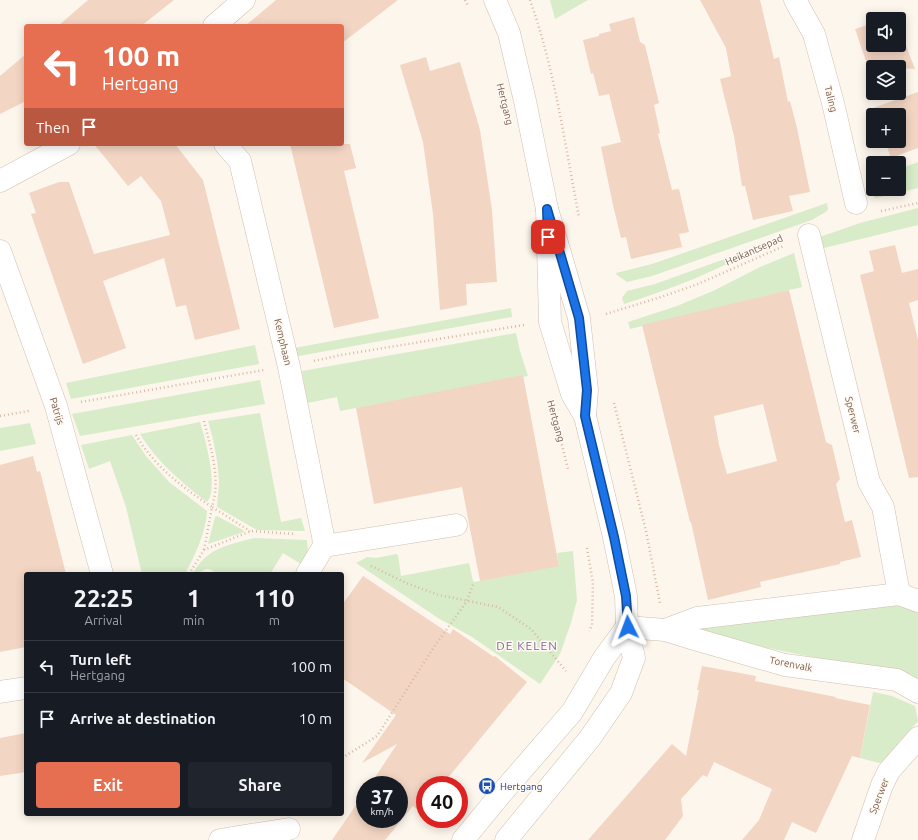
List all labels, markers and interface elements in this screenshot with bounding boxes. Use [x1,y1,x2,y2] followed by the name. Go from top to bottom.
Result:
[866,12,906,196] map controls
[866,12,906,52] button: sound
[36,40,88,92] icon: left
[102,40,180,71] text: 100 m
[866,60,906,100] button: layers
[102,73,179,93] text: Hertgang
[495,82,515,126] street label: Hertgang
[822,85,840,113] street label: Taling
[866,108,906,148] button: +
[78,116,100,138] icon: arrive
[36,119,70,136] text: Then
[866,156,906,196] button: −
[531,220,565,254] pin
[537,226,559,248] icon: arrive
[724,232,784,268] street label: Heikantsepad
[272,318,294,366] street label: Kemphaan
[843,395,863,435] street label: Sperwer
[48,396,66,426] street label: Patrijs
[545,399,567,443] street label: Hertgang
[73,585,133,612] text: 22:25
[187,585,200,612] text: 1
[254,585,295,612] text: 110
[607,606,649,648] position arrow
[84,613,122,627] text: Arrival
[183,613,205,627] text: min
[269,613,280,627] text: m
[496,639,558,652] district label: DE KELEN
[70,651,131,668] text: Turn left
[769,654,813,674] street label: Torenvalk
[36,656,58,678] icon: left
[290,658,332,675] text: 100 m
[70,668,125,682] text: Hertgang
[36,708,58,730] icon: arrive
[70,710,216,727] text: Arrive at destination
[299,710,332,727] text: 10 m
[36,762,180,808] button: Exit
[188,762,332,808] button: Share
[416,776,468,828] speed limit sign: 40
[477,776,497,796] bus stop icon: Hertgang
[867,776,891,816] street label: Sperwer
[500,781,543,792] place label: Hertgang
[371,785,393,808] text: 37
[370,806,394,817] text: km/h

